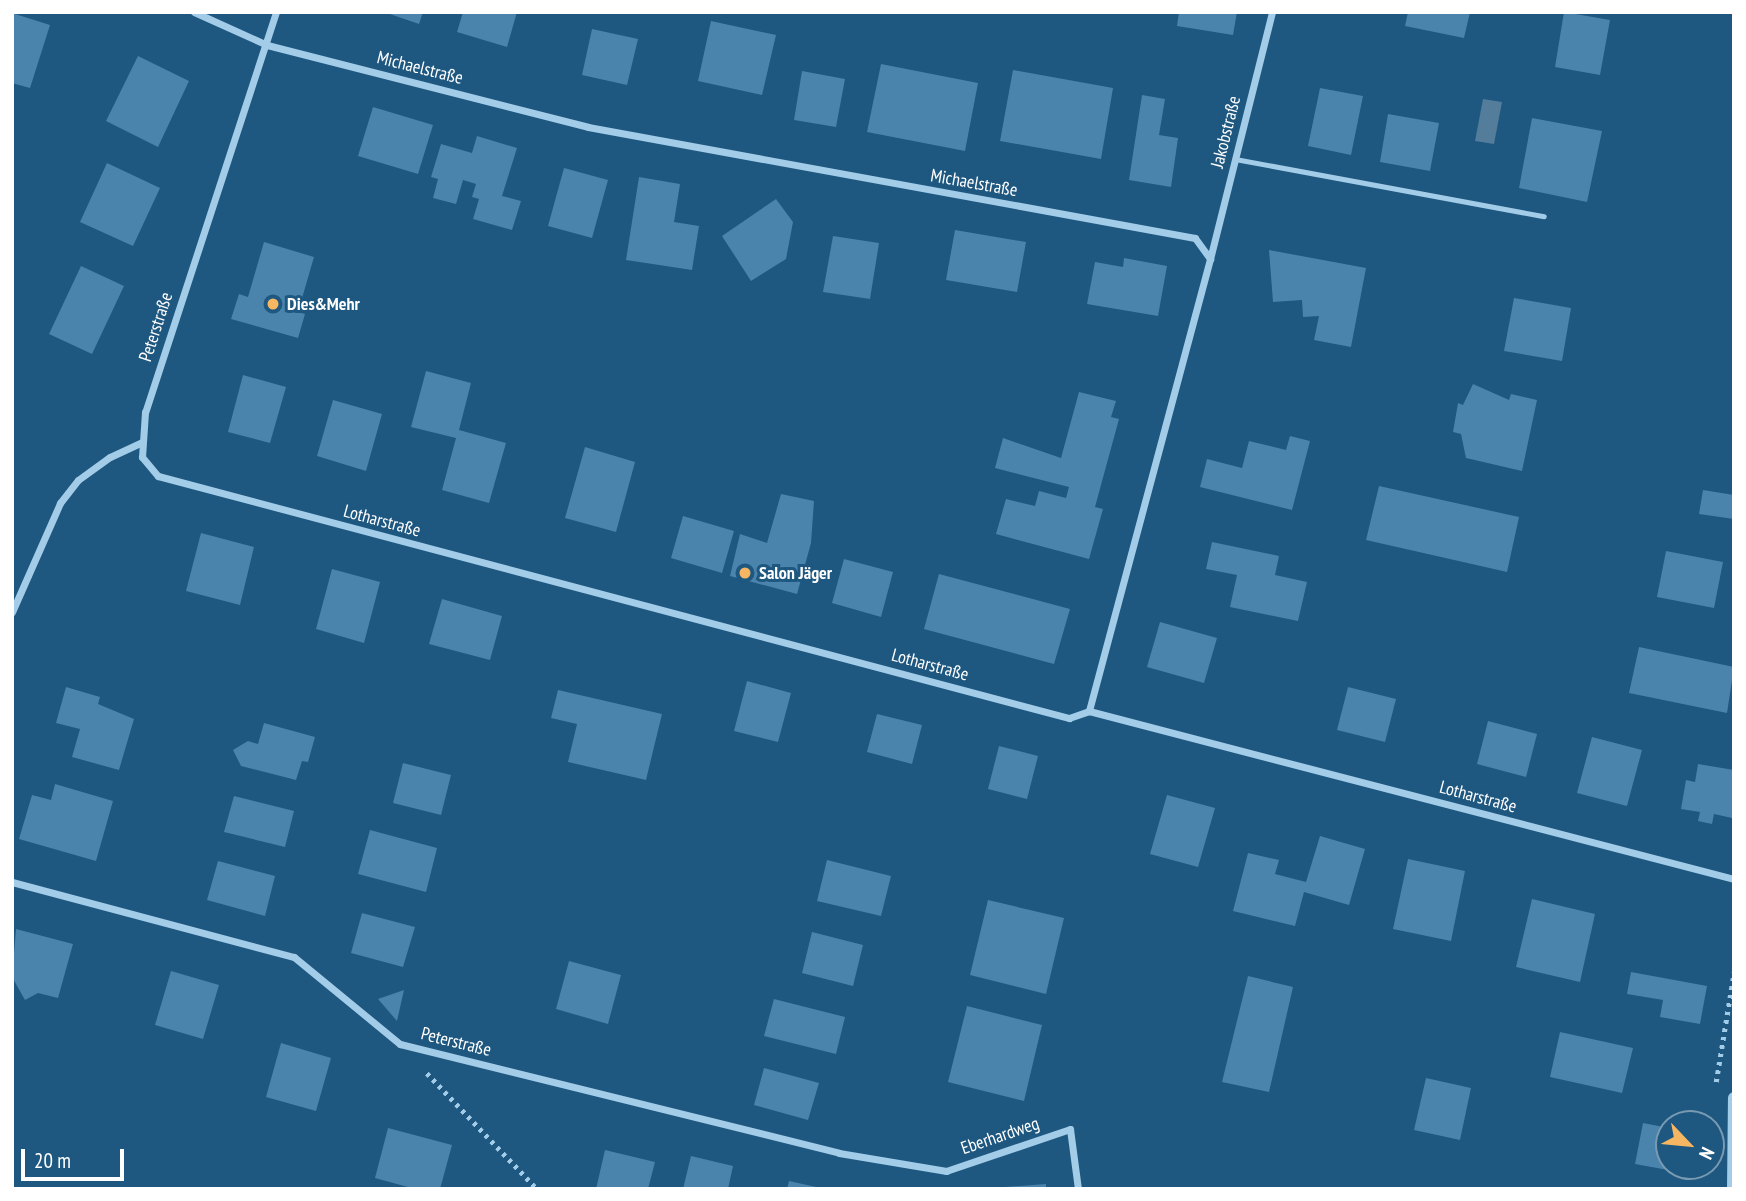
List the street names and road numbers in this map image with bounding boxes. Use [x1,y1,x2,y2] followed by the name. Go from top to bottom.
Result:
[375,47,465,89] street label: Michaelstraße
[1207,94,1245,170] street label: Jakobstraße
[929,165,1019,201] street label: Michaelstraße
[135,290,177,364] street label: Peterstraße
[341,500,423,542] street label: Lotharstraße
[889,644,971,686] street label: Lotharstraße
[1437,776,1519,818] street label: Lotharstraße
[419,1023,493,1061] street label: Peterstraße
[958,1113,1042,1159] street label: Eberhardweg

